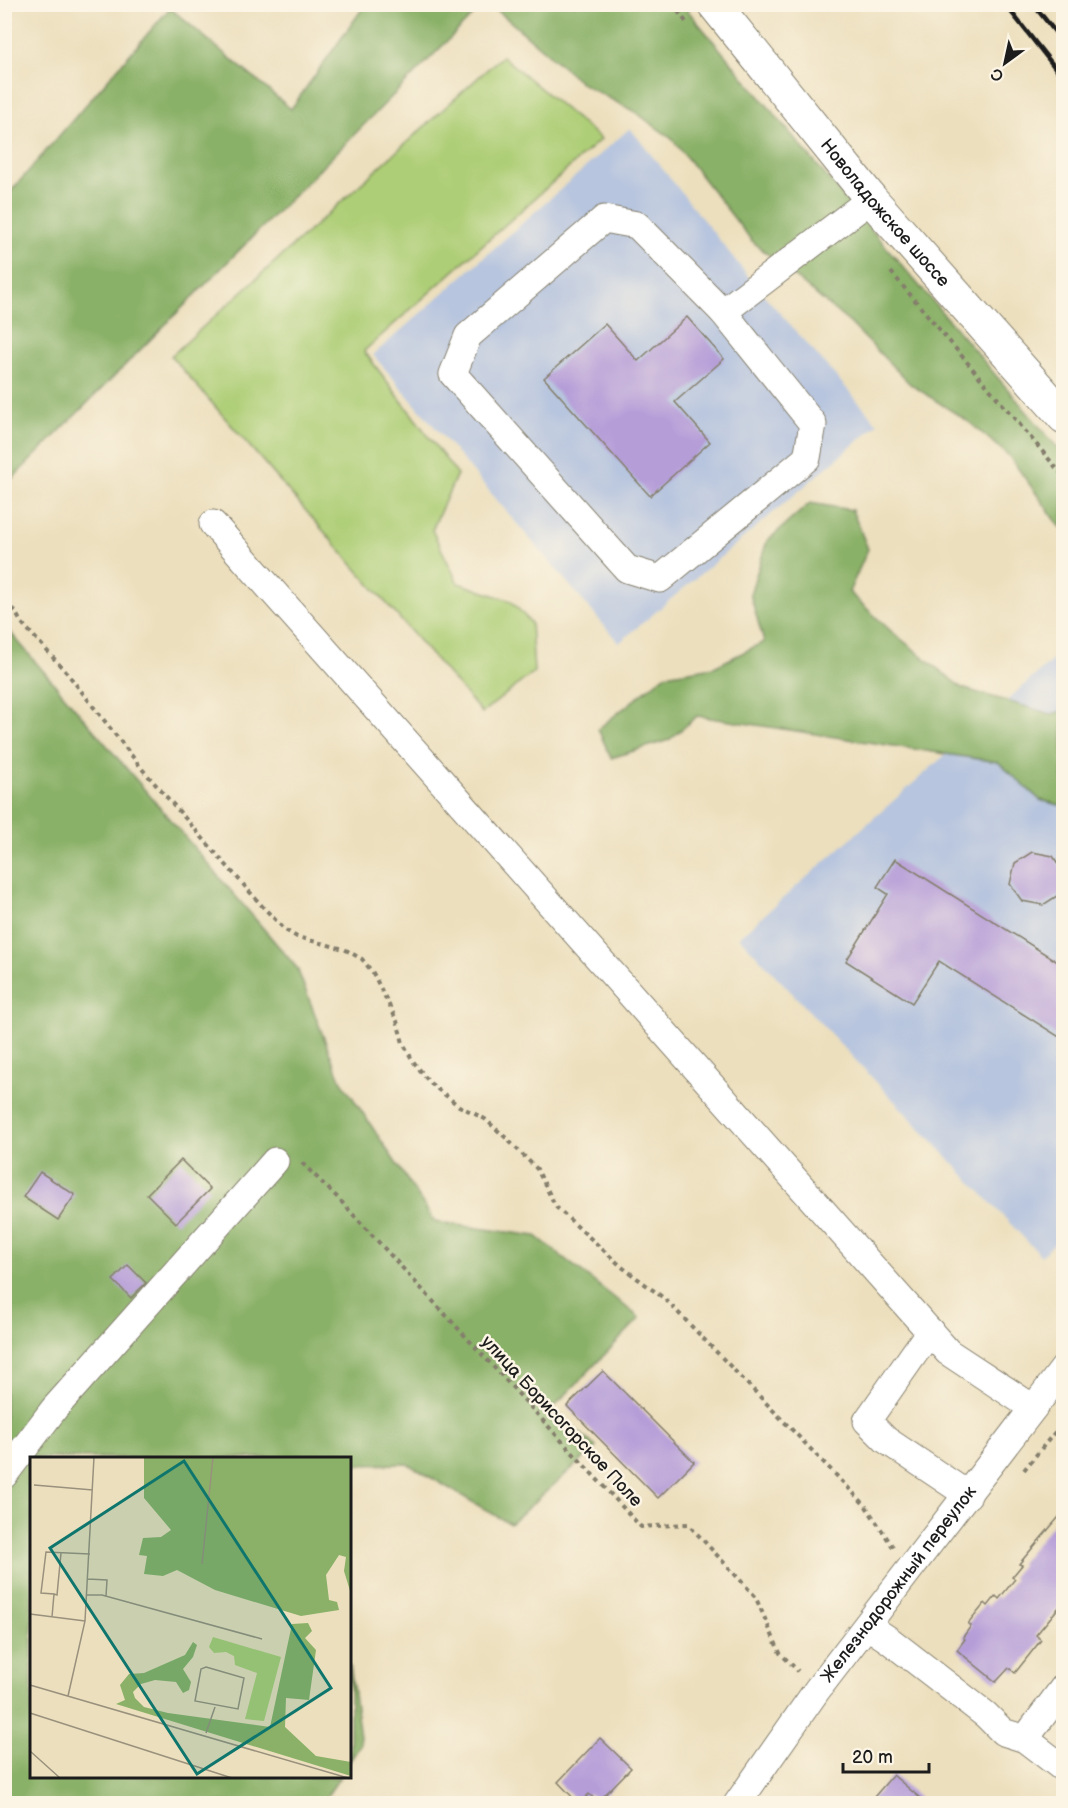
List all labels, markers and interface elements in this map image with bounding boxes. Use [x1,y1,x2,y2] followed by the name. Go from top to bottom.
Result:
[975,33,1035,93] north arrow
[988,63,1007,85] text: С
[816,135,954,291] street label: Новоладожское шоссе
[477,1331,647,1511] street label: улица Борисогорское Поле
[30,1457,351,1778] inset map
[817,1481,981,1687] street label: Железнодорожный переулок
[843,1736,928,1774] scale bar
[852,1747,893,1768] text: 20 m

